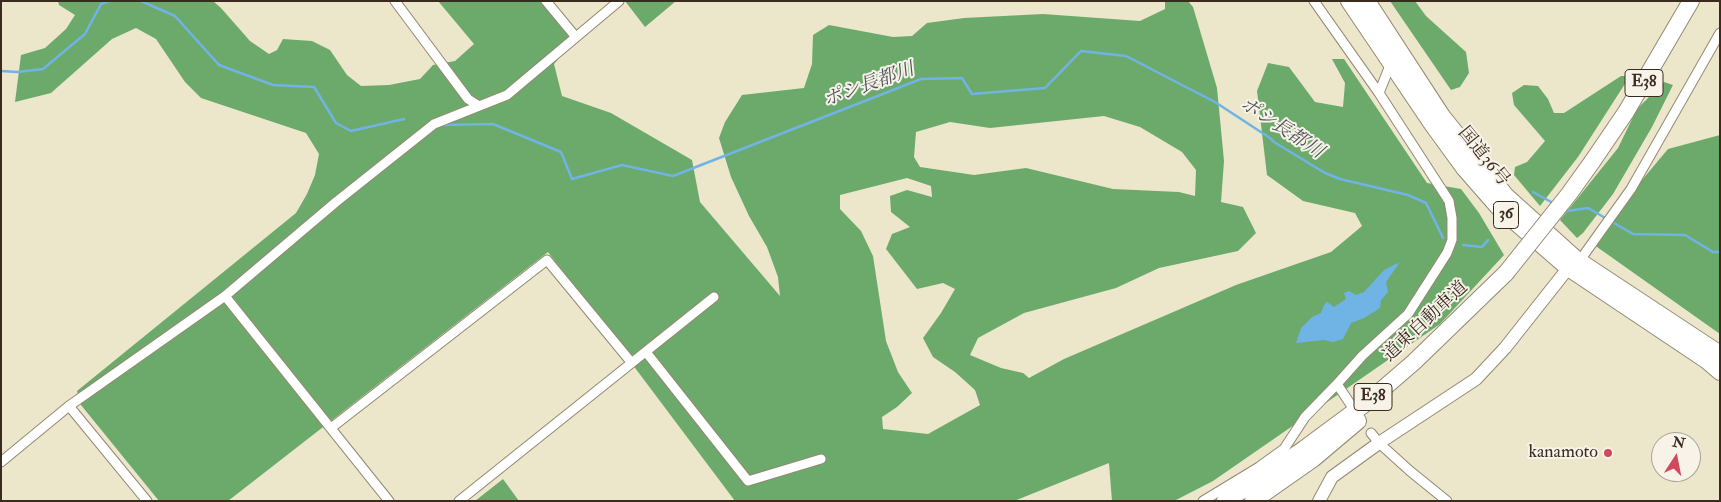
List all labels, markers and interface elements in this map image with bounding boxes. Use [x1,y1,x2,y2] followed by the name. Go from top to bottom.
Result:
[820,59,918,113] water label: ポシ長都川
[1625,70,1663,96] road number: E38
[1235,94,1327,164] water label: ポシ長都川
[1453,123,1513,191] street label: 国道36号
[1494,202,1518,228] road number: 36
[1379,277,1473,367] street label: 道東自動車道
[1354,384,1392,411] road number: E38
[1651,432,1701,482] north arrow
[1671,433,1687,452] text: N
[1528,442,1598,464] place label: kanamoto
[1602,447,1614,459] marker: kanamoto

